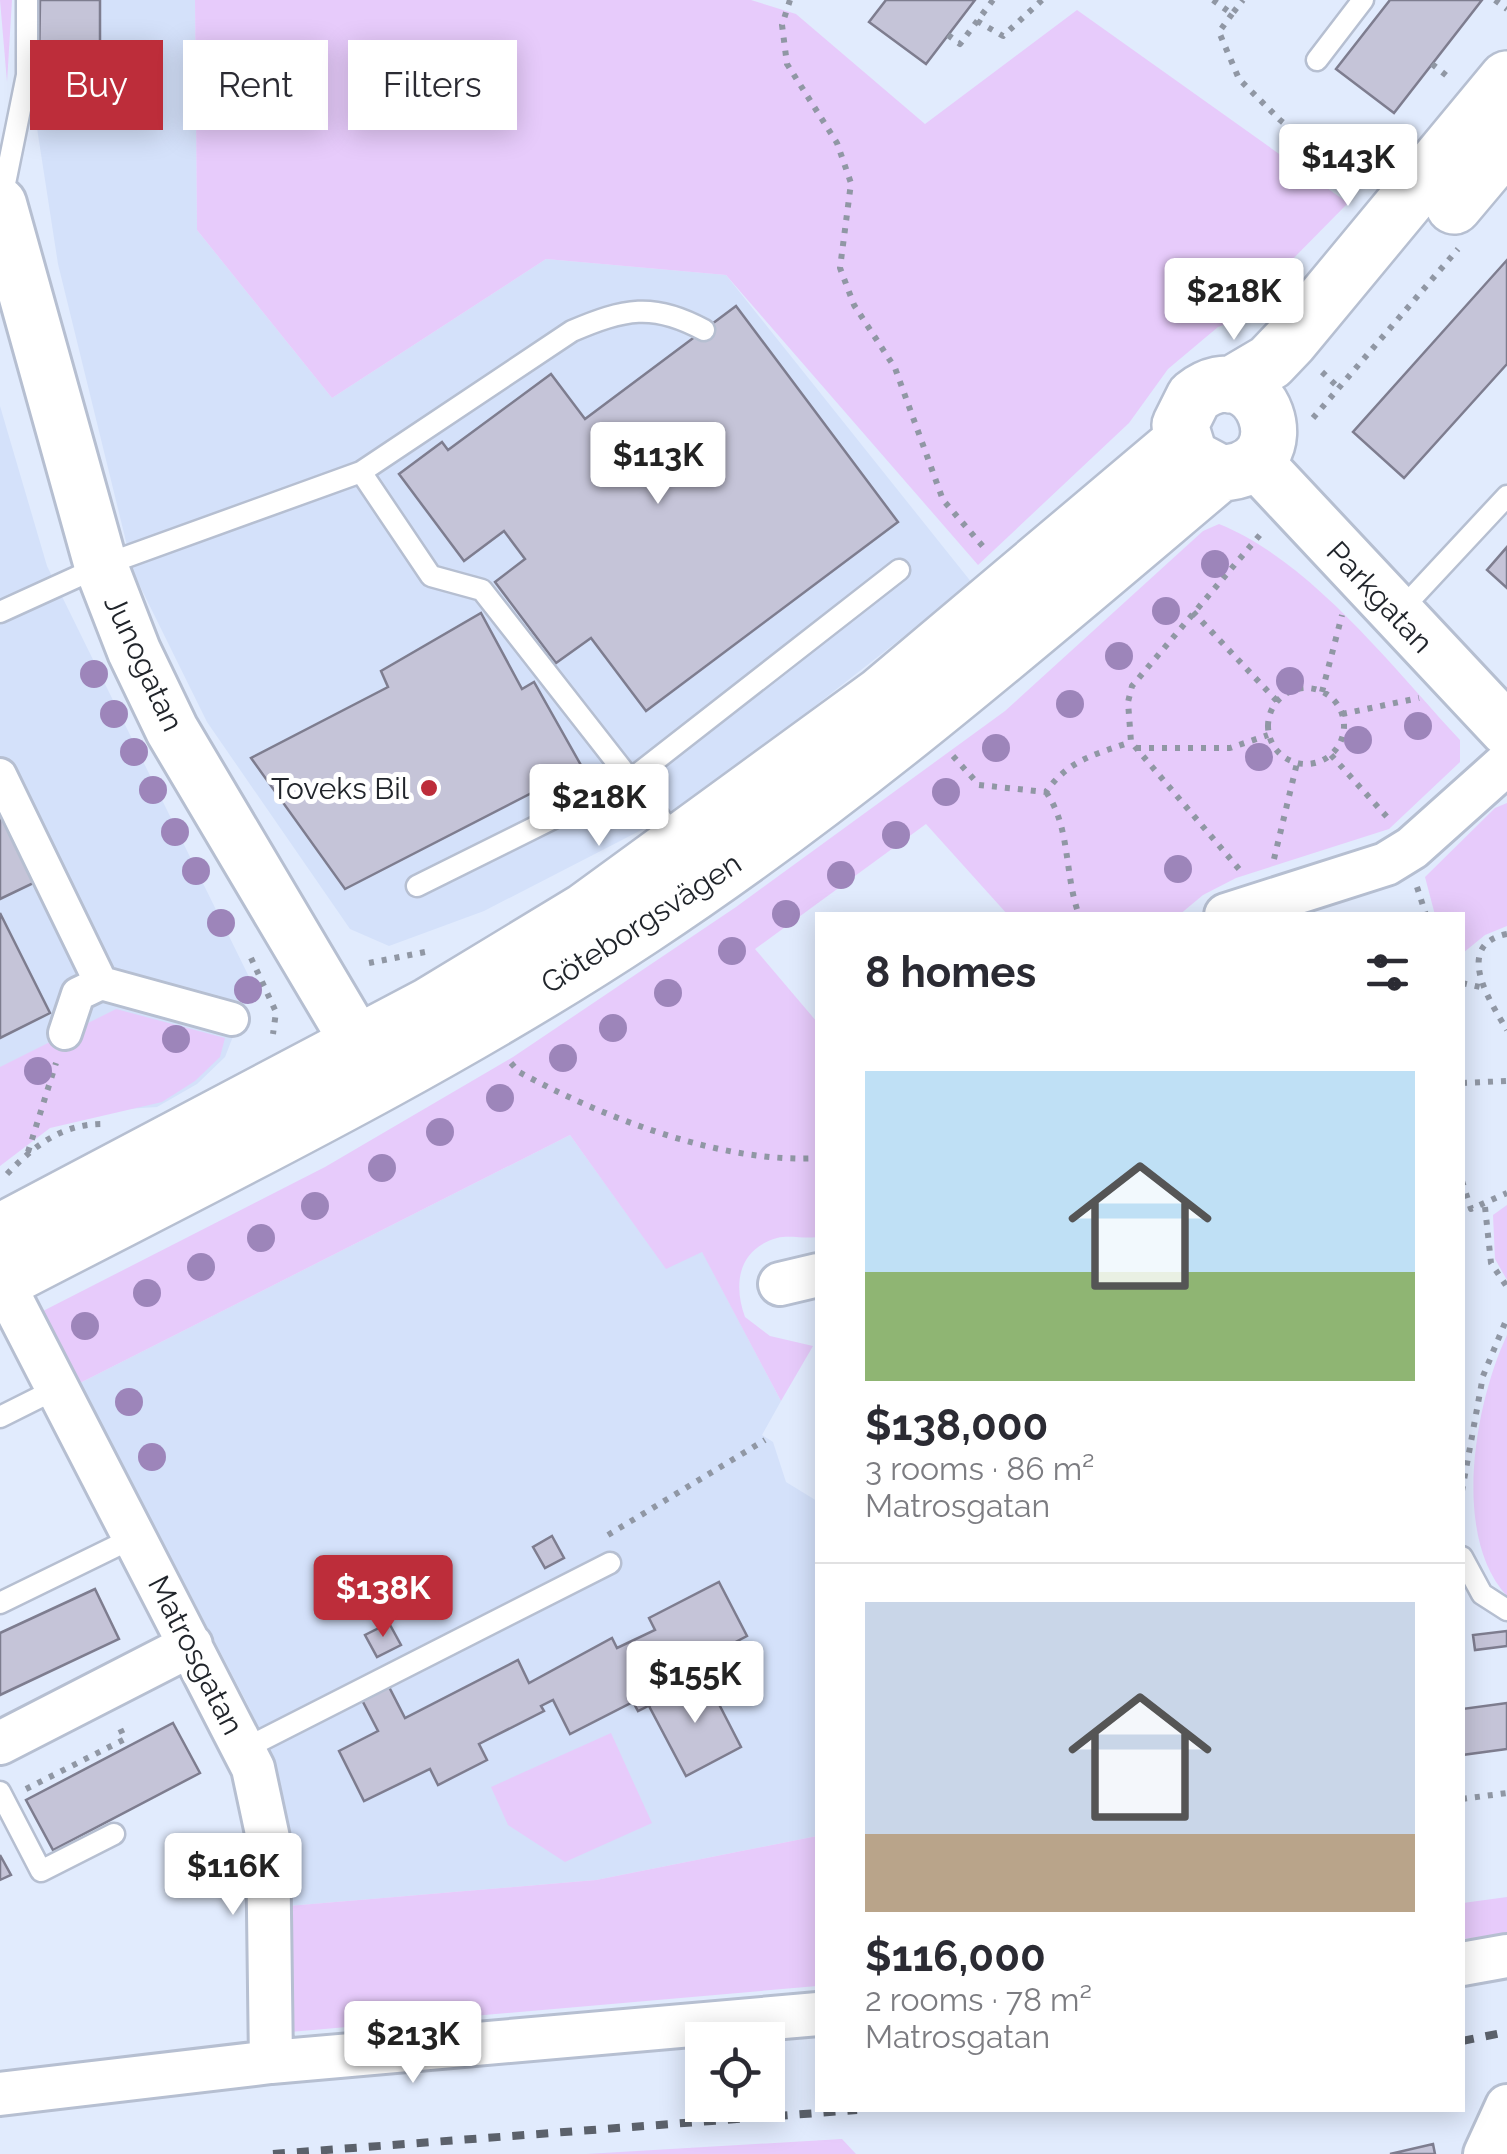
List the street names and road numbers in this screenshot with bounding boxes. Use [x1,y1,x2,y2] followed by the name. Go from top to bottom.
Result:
[1320,534,1440,660] street label: Parkgatan
[97,589,191,737] street label: Junogatan
[534,845,748,1001] street label: Göteborgsvägen
[141,1570,251,1740] street label: Matrosgatan

